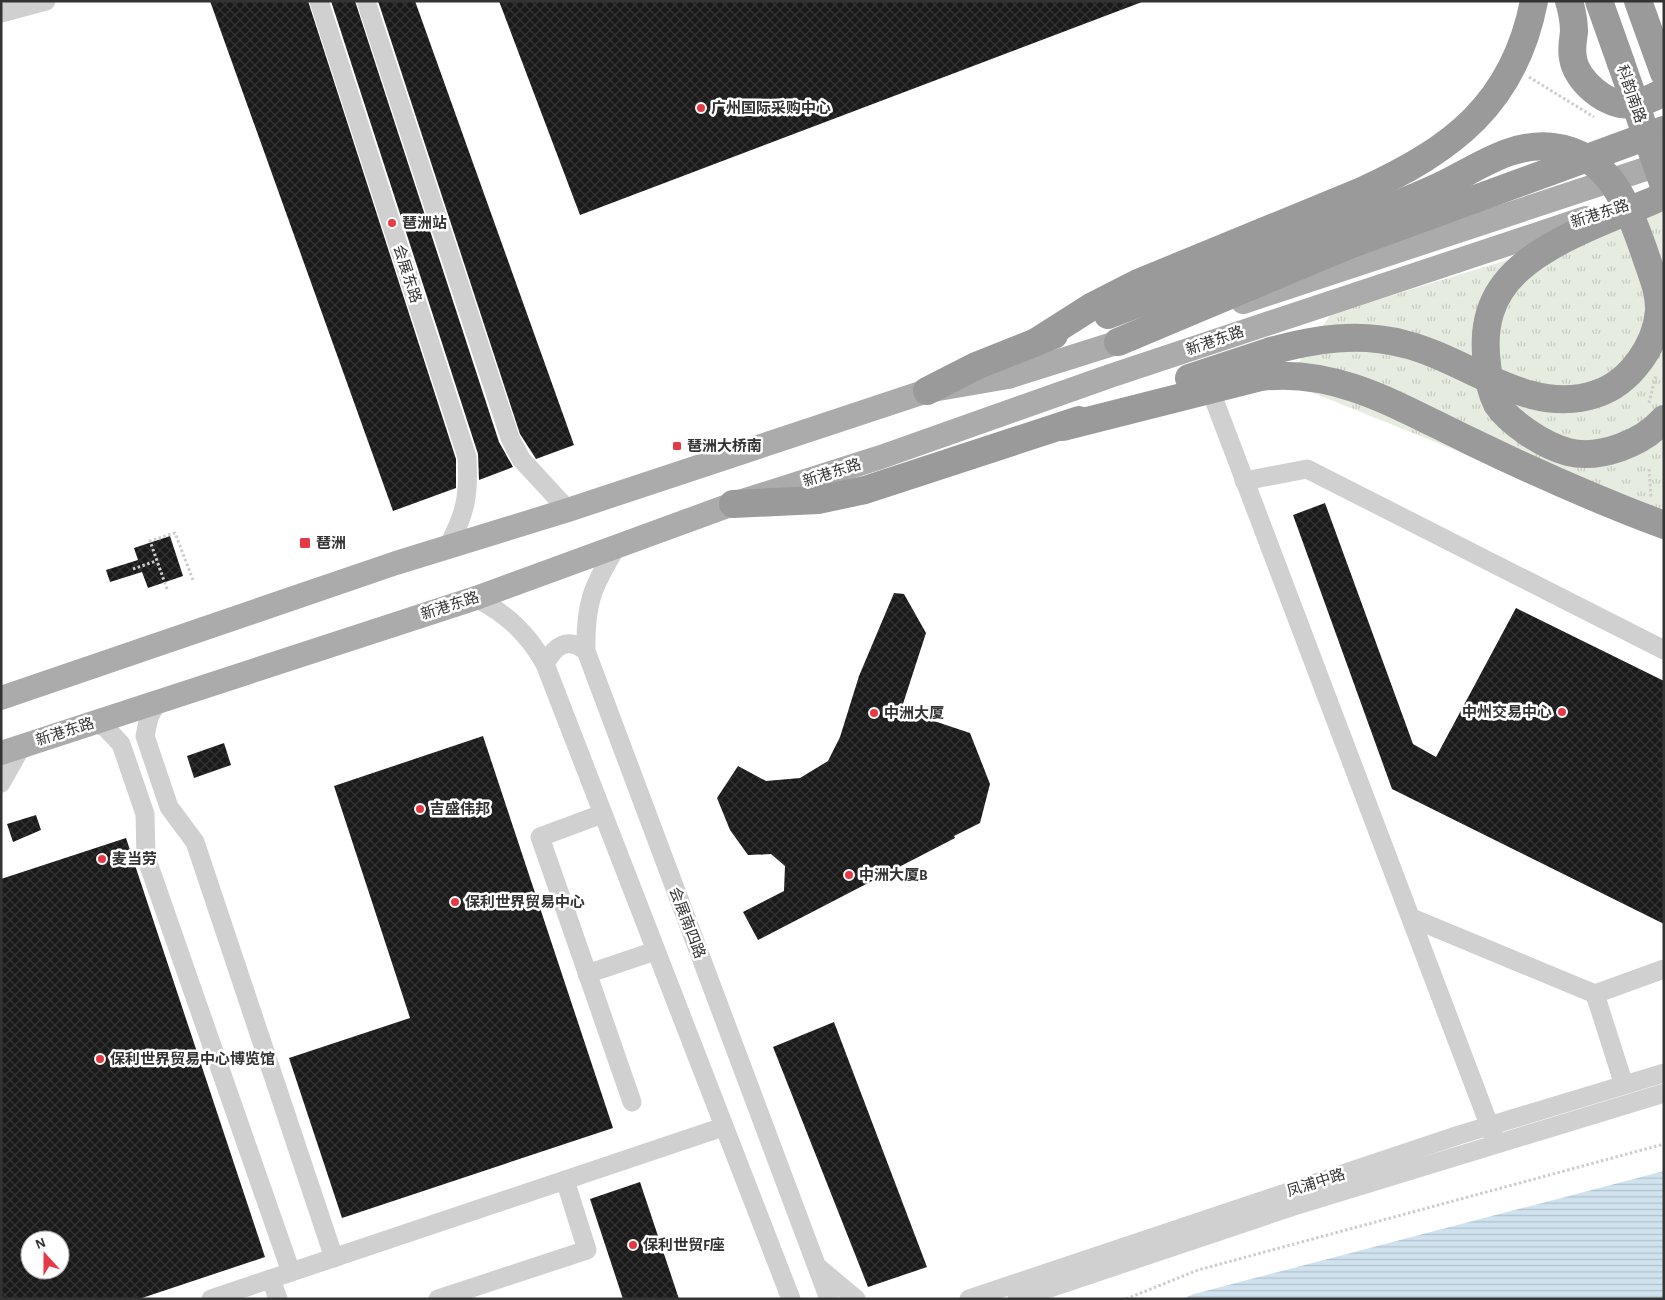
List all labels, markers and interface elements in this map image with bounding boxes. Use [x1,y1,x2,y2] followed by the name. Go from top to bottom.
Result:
[1614,63,1649,125] street label: 科韵南路
[711,99,831,116] place label: 广州国际采购中心
[695,102,707,114] marker: 广州国际采购中心
[1569,197,1631,230] street label: 新港东路
[402,215,447,231] place label: 琶洲站
[386,217,398,229] marker: 琶洲站
[391,243,424,305] street label: 会展东路
[1184,323,1246,358] street label: 新港东路
[687,438,762,454] place label: 琶洲大桥南
[671,440,683,452] marker: 琶洲大桥南
[801,456,863,489] street label: 新港东路
[316,535,346,551] place label: 琶洲
[298,536,312,550] marker: 琶洲
[419,589,481,622] street label: 新港东路
[1462,703,1552,720] place label: 中州交易中心
[884,705,944,721] place label: 中洲大厦
[1556,706,1568,718] marker: 中州交易中心
[868,707,880,719] marker: 中洲大厦
[34,715,96,748] street label: 新港东路
[430,800,490,817] place label: 吉盛伟邦
[414,803,426,815] marker: 吉盛伟邦
[112,851,157,867] place label: 麦当劳
[96,853,108,865] marker: 麦当劳
[859,867,928,883] place label: 中洲大厦B
[843,869,855,881] marker: 中洲大厦B
[667,885,708,961] street label: 会展南四路
[465,894,585,910] place label: 保利世界贸易中心
[449,896,461,908] marker: 保利世界贸易中心
[110,1050,275,1067] place label: 保利世界贸易中心博览馆
[94,1053,106,1065] marker: 保利世界贸易中心博览馆
[1285,1165,1347,1199] street label: 凤浦中路
[20,1230,70,1280] north arrow
[34,1236,48,1252] text: N
[643,1236,725,1253] place label: 保利世贸F座
[627,1239,639,1251] marker: 保利世贸F座

